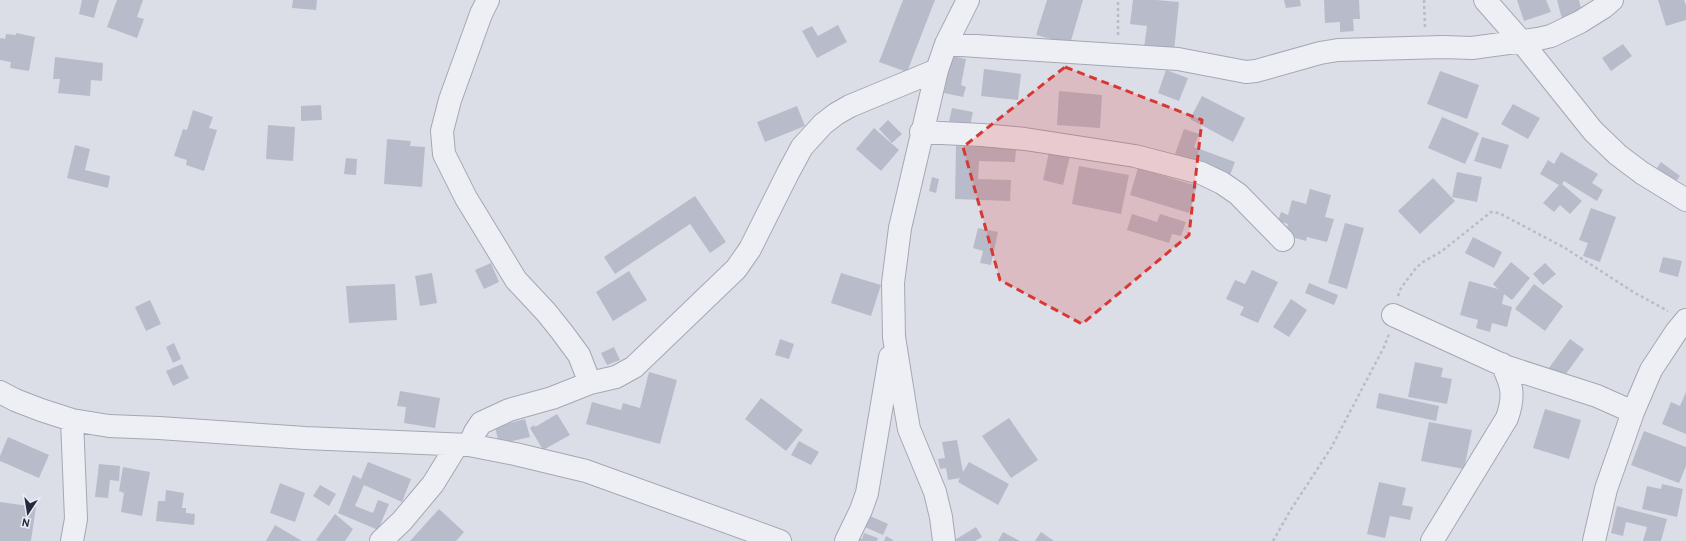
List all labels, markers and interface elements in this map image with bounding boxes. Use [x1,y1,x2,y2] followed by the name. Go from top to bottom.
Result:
[8,493,48,533] north arrow
[21,514,31,529] text: N

